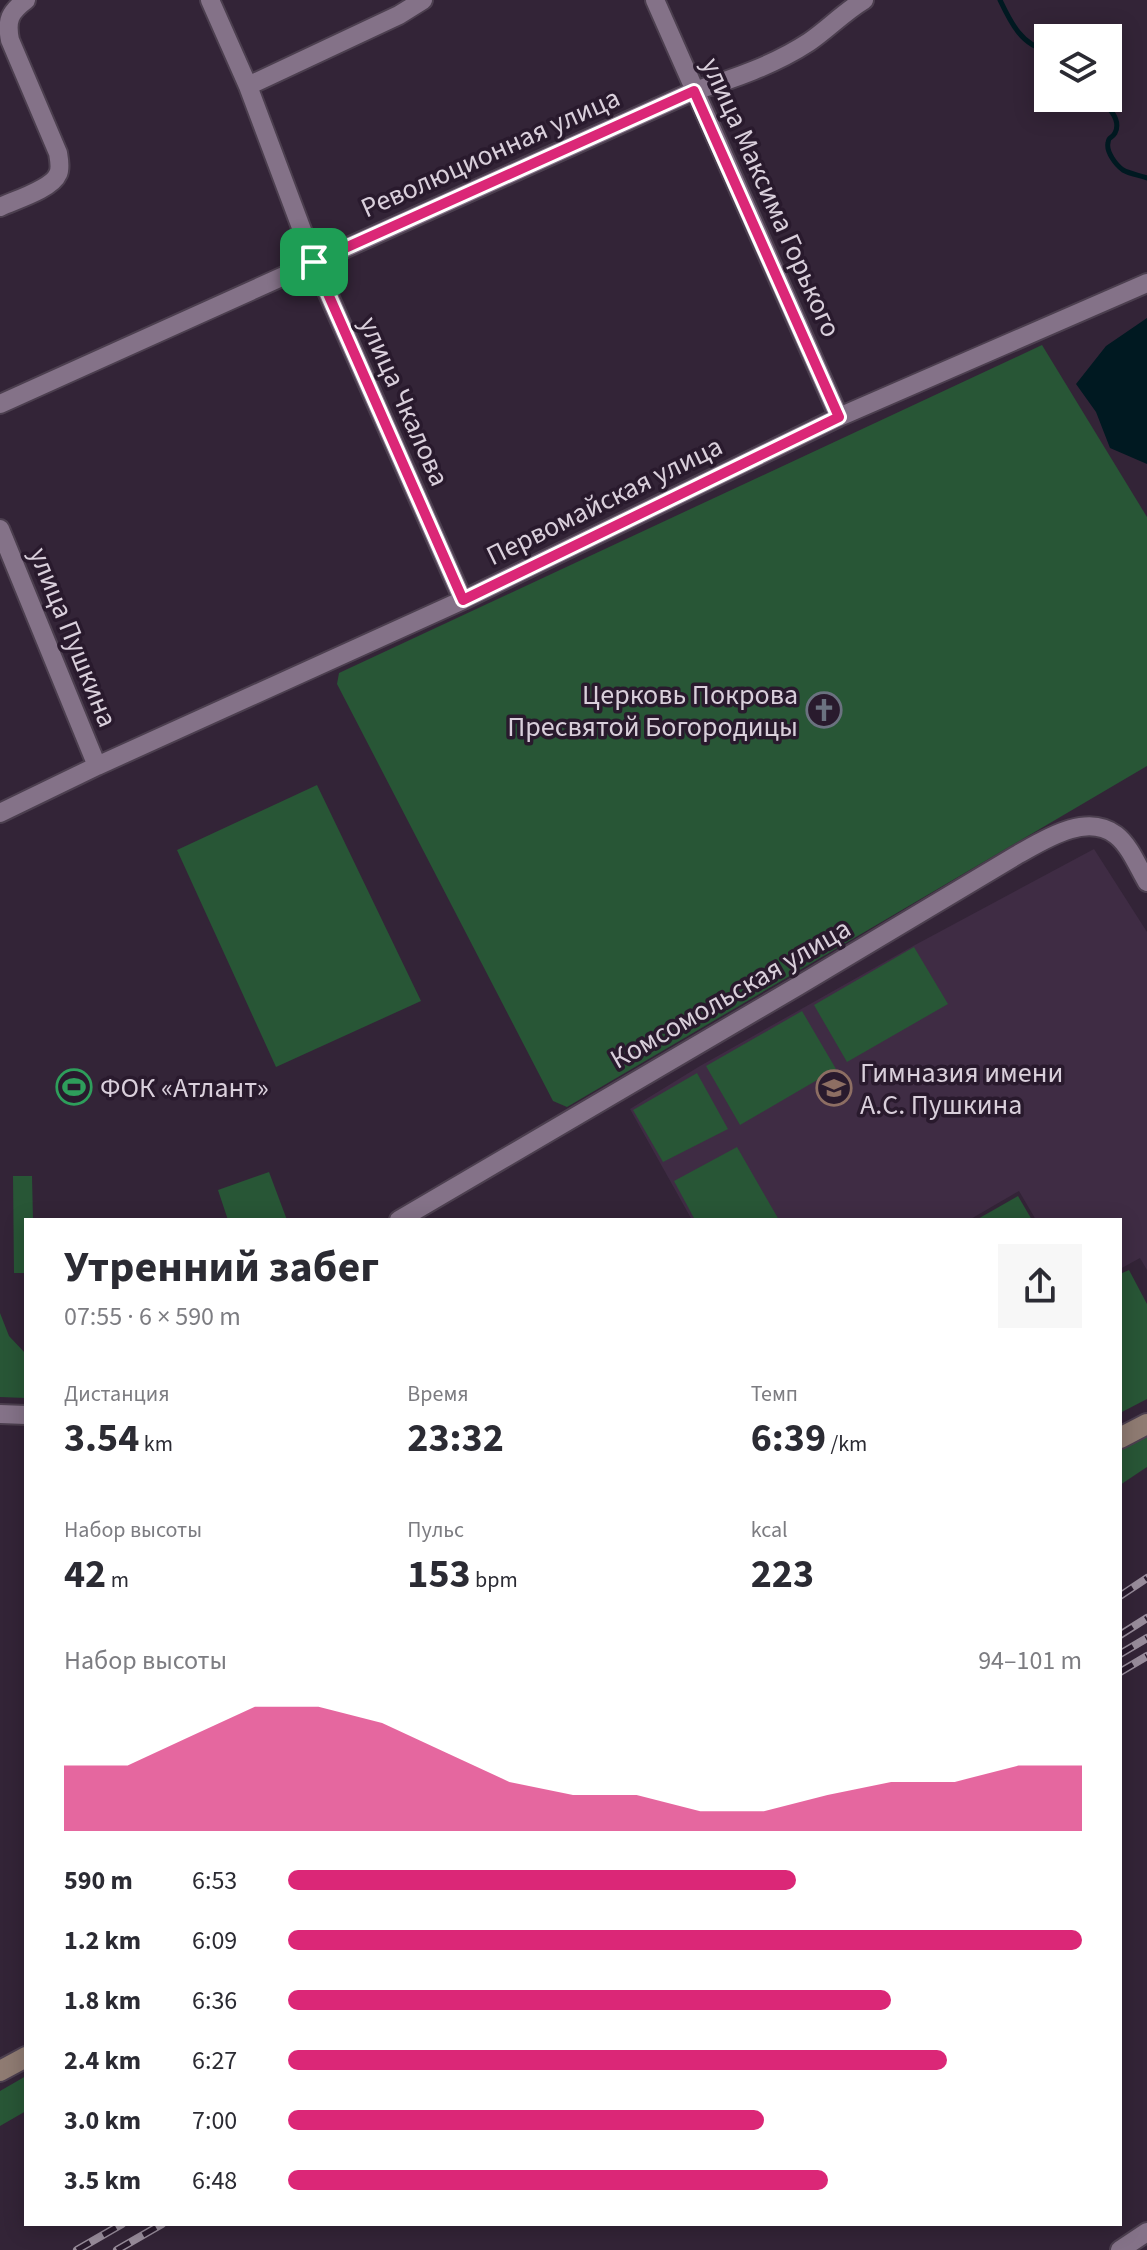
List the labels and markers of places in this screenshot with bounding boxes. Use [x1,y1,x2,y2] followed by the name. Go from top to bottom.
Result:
[280,228,348,296] pin
[507,675,798,747] place label: Церковь Покрова Пресвятой Богородицы
[805,691,843,729] church icon: Церковь Покрова Пресвятой Богородицы
[860,1053,1063,1125] place label: Гимназия имени А.С. Пушкина
[55,1068,93,1106] sports icon: ФОК «Атлант»
[100,1068,269,1108] place label: ФОК «Атлант»
[815,1069,853,1107] school or university icon: Гимназия имени А.С. Пушкина

